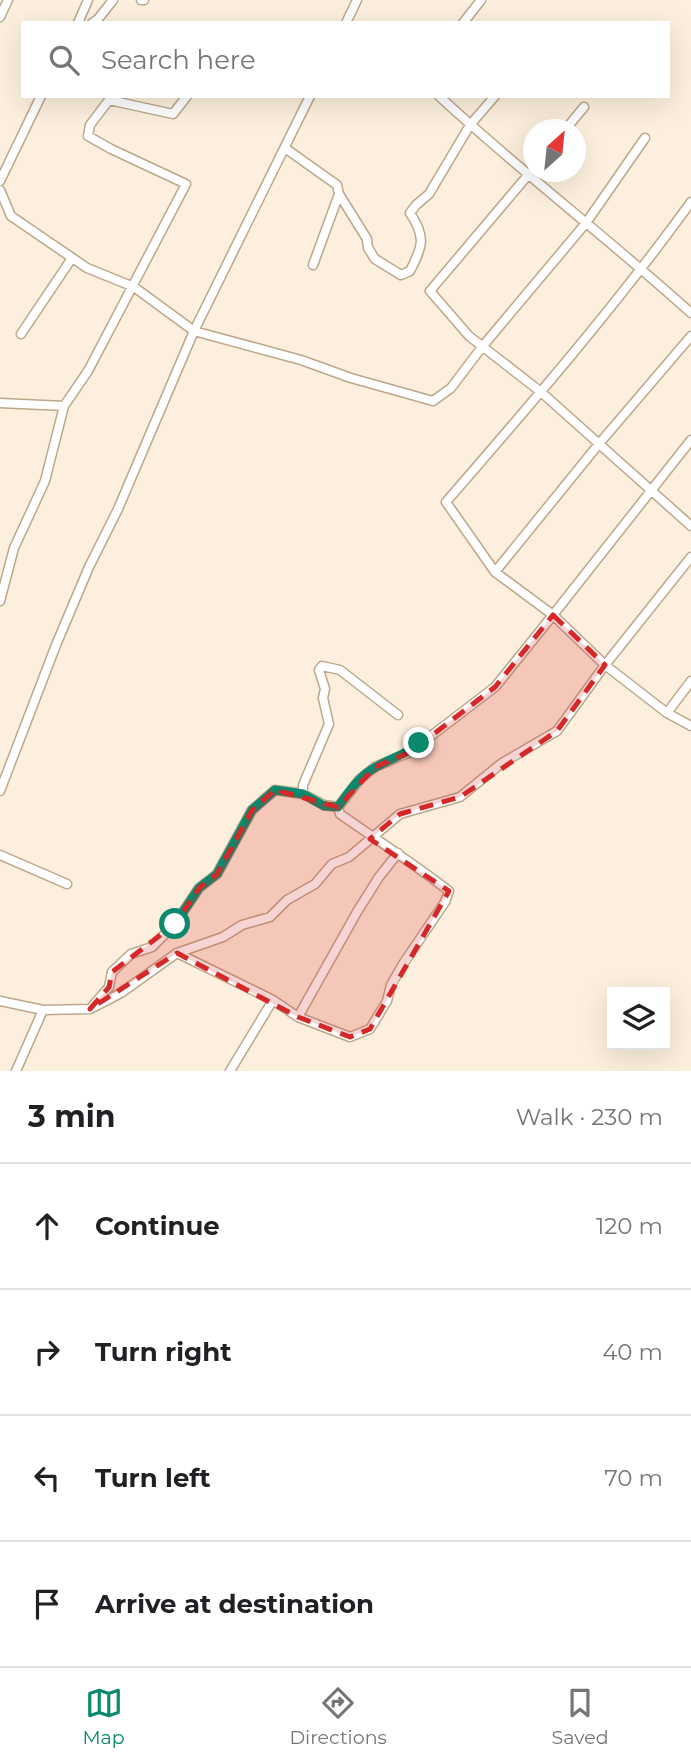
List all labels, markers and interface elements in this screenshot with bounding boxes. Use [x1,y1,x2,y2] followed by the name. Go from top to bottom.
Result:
[21,21,670,98] search box
[45,41,83,79] icon: search
[101,44,256,76] text: Search here
[523,119,586,182] north arrow
[403,727,434,758] route end
[159,908,190,939] route start
[607,987,670,1050] map controls
[607,987,670,1050] button: layers
[28,1098,115,1135] text: 3 min
[516,1103,663,1131] text: Walk · 230 m
[28,1207,66,1245] icon: ahead
[95,1210,220,1242] text: Continue
[596,1212,663,1240] text: 120 m
[28,1333,66,1371] icon: right
[95,1336,231,1368] text: Turn right
[602,1338,663,1366] text: 40 m
[28,1459,66,1497] icon: left
[95,1462,211,1494] text: Turn left
[604,1464,663,1492] text: 70 m
[28,1585,66,1623] icon: arrive
[95,1588,374,1620] text: Arrive at destination
[82,1684,125,1749] tab: Map
[289,1684,387,1749] tab: Directions
[552,1684,609,1749] tab: Saved

